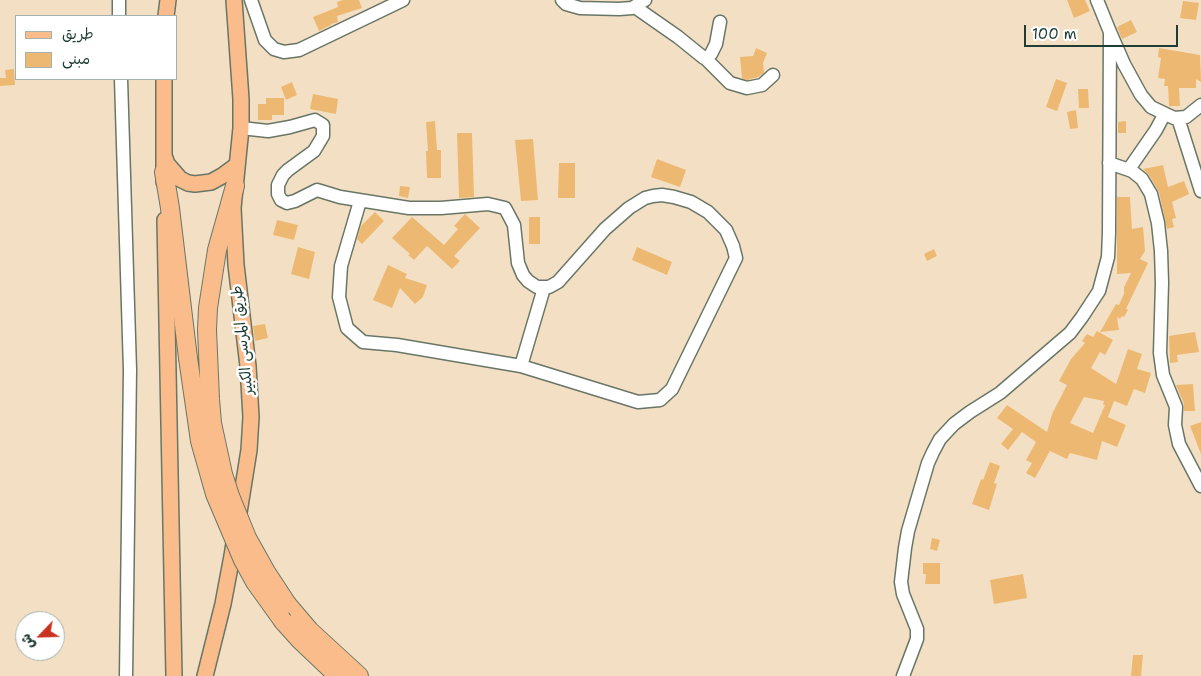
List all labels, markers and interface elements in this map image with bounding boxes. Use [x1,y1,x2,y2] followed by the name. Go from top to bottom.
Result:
[15,15,178,80] legend
[1026,15,1180,47] scale bar
[62,24,94,44] text: طريق
[1032,24,1077,44] text: 100 m
[62,49,90,69] text: مبنى
[228,284,258,396] street label: طريق المرسى الكبير
[15,611,65,661] north arrow
[16,631,39,652] text: ش

